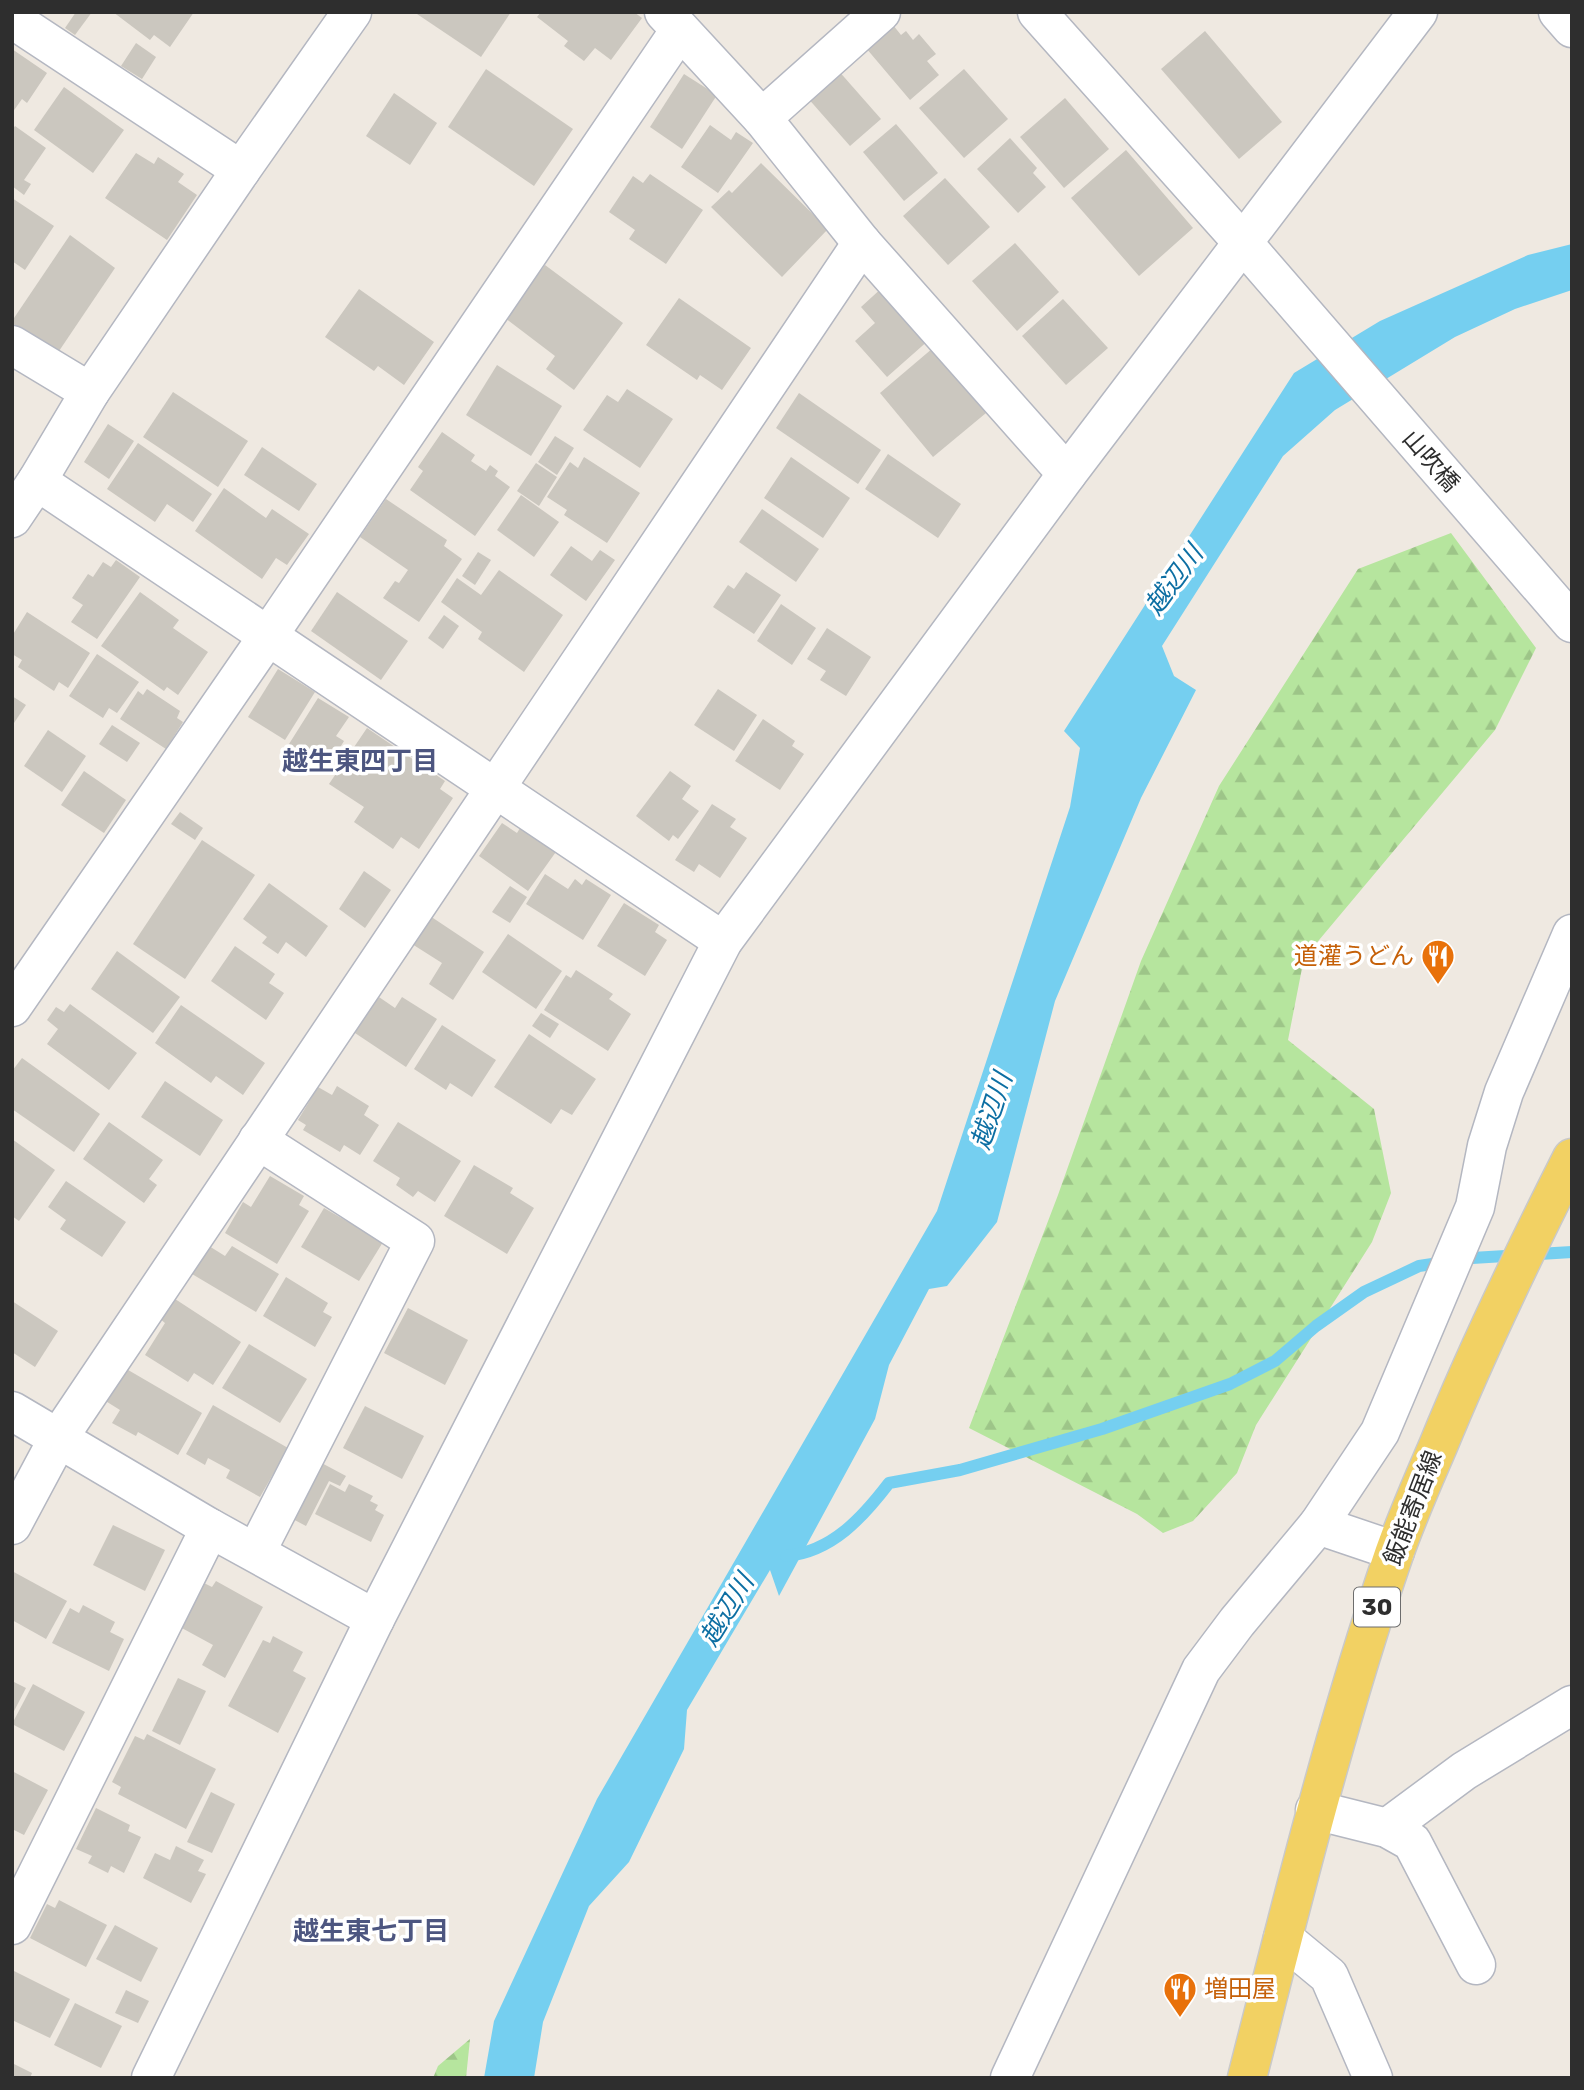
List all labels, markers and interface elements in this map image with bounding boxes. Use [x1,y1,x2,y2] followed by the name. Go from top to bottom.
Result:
[1397,425,1465,497] street label: 山吹橋
[1139,537,1211,621] water label: 越辺川
[282,746,438,777] district label: 越生東四丁目
[1419,937,1457,986] restaurant icon: 道灌うどん
[1294,942,1414,970] place label: 道灌うどん
[965,1066,1020,1153] water label: 越辺川
[1378,1447,1448,1569] street label: 飯能寄居線
[694,1566,762,1651] water label: 越辺川
[1354,1588,1400,1626] road number: 30
[293,1916,449,1947] district label: 越生東七丁目
[1161,1970,1199,2019] restaurant icon: 増田屋
[1204,1975,1276,2003] place label: 増田屋

